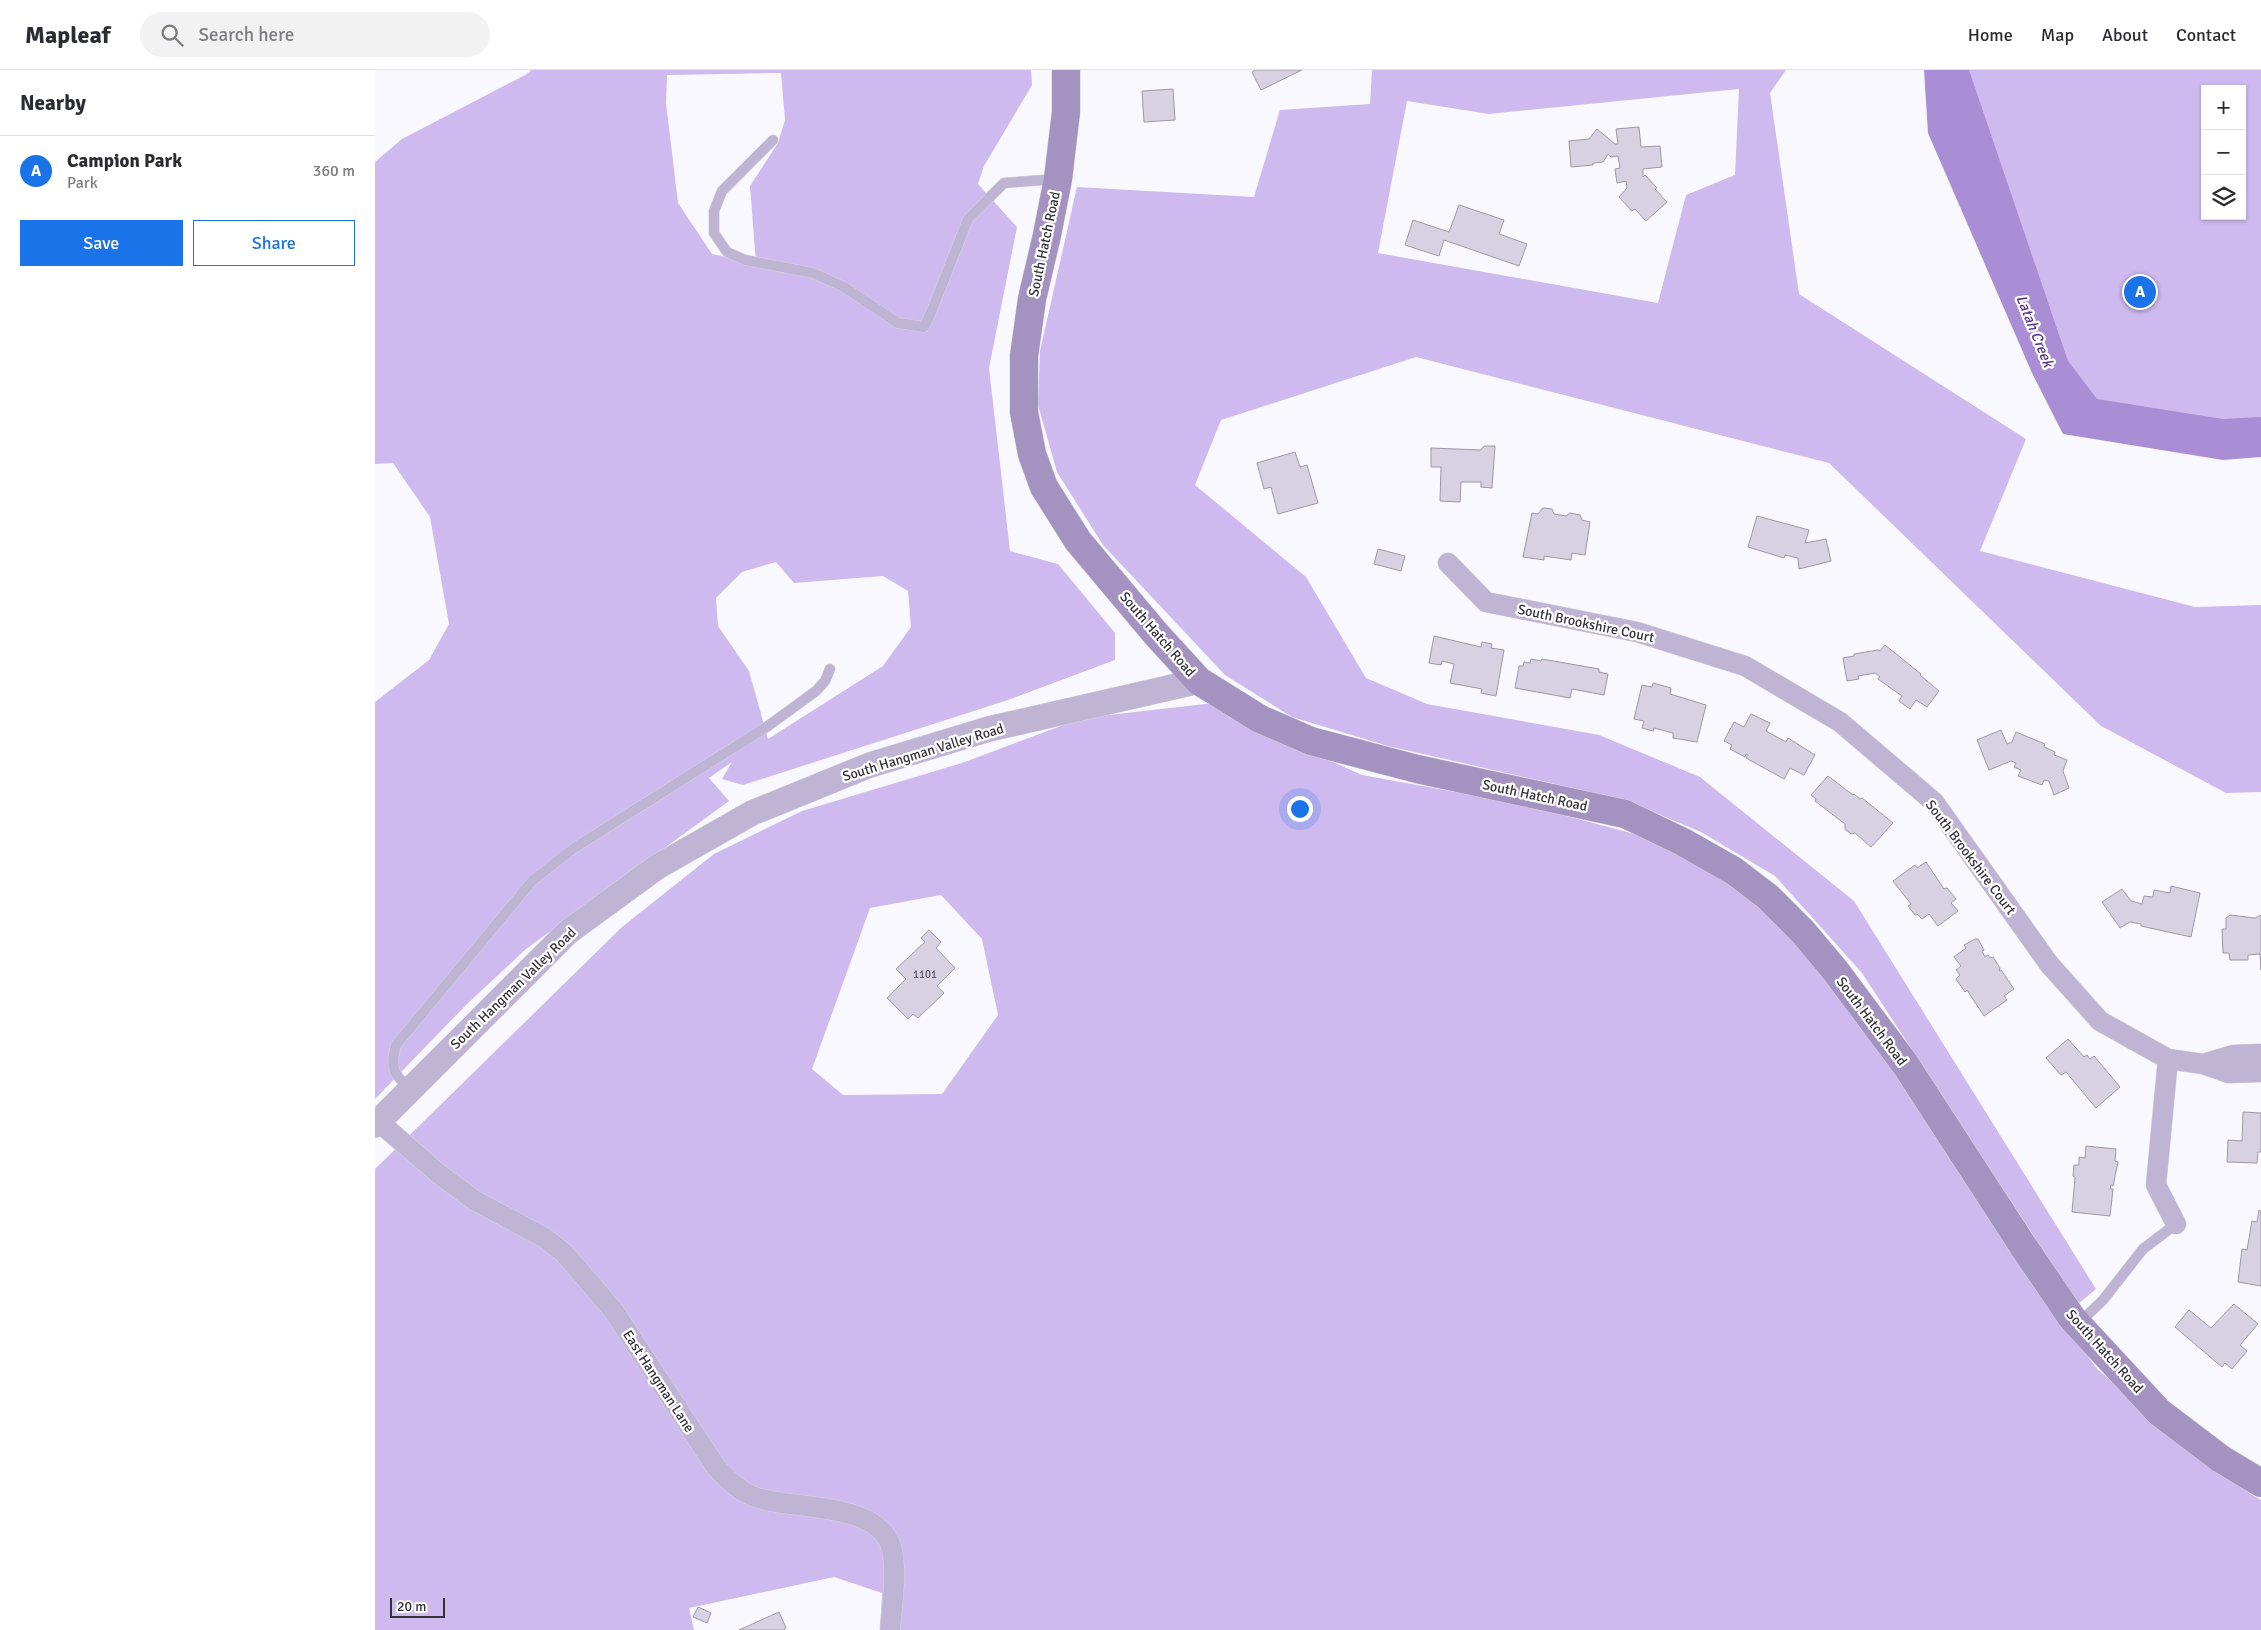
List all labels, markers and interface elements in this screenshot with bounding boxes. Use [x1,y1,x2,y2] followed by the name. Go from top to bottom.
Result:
[140,12,490,57] search box
[25,20,110,50] text: Mapleaf
[158,21,186,49] icon: search
[198,23,294,47] text: Search here
[1968,24,2013,46] text: Home
[2041,24,2074,46] text: Map
[2102,24,2148,46] text: About
[2176,24,2236,46] text: Contact
[2201,85,2246,220] map controls
[2201,85,2246,130] button: +
[20,90,86,116] text: Nearby
[2201,130,2246,175] button: −
[67,149,182,173] text: Campion Park
[31,161,41,181] text: A
[313,161,355,181] text: 360 m
[67,173,98,193] text: Park
[2201,175,2246,220] button: layers
[1025,190,1064,298] street label: South Hatch Road
[20,220,183,266] button: Save
[193,220,355,266] button: Share
[2124,273,2156,311] pin: A
[2012,292,2058,371] water label: Latah Creek
[1116,588,1199,680] street label: South Hatch Road
[1516,601,1656,646] street label: South Brookshire Court
[840,720,1006,785] street label: South Hangman Valley Road
[1481,776,1589,815] street label: South Hatch Road
[1287,796,1313,822] your location
[1922,797,2019,918] street label: South Brookshire Court
[447,924,580,1053] street label: South Hangman Valley Road
[913,968,937,981] house number: 1101
[1833,974,1911,1069] street label: South Hatch Road
[2063,1306,2147,1397] street label: South Hatch Road
[619,1327,698,1436] street label: East Hangman Lane
[390,1595,445,1618] scale bar
[397,1598,426,1615] text: 20 m

